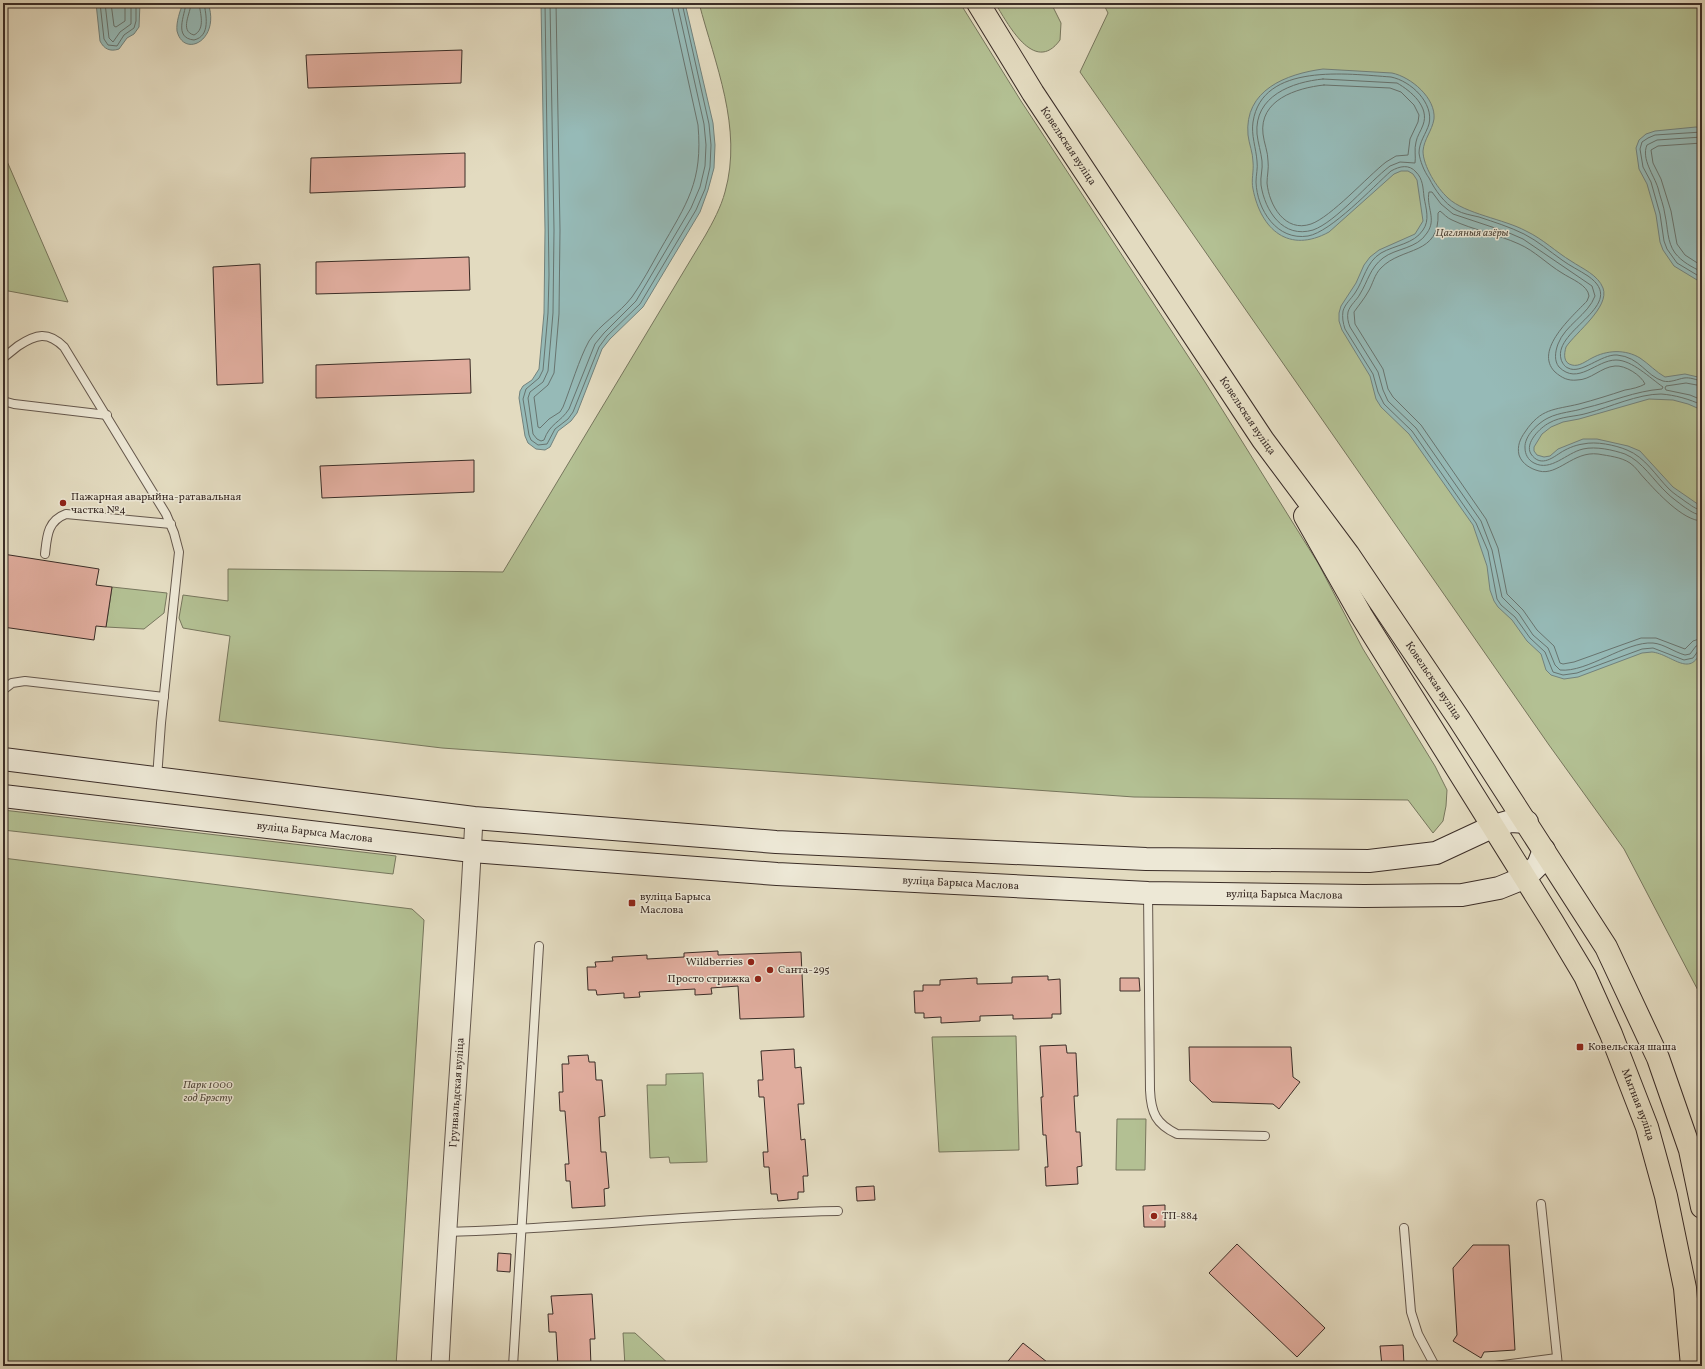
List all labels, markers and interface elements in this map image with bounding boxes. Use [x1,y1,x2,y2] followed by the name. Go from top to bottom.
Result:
[1037,104,1100,189] street label: Ковельская вуліца
[1435,226,1509,241] park label: Цагляныя азёры
[1216,374,1280,459] street label: Ковельская вуліца
[71,490,241,518] place label: Пажарная аварыйна-ратавальная частка №4
[58,498,68,508] marker: Пажарная аварыйна-ратавальная частка №4
[1402,639,1466,724] street label: Ковельская вуліца
[256,818,374,847] street label: вуліца Барыса Маслова
[902,873,1020,894] street label: вуліца Барыса Маслова
[1226,887,1343,903] street label: вуліца Барыса Маслова
[640,890,711,918] place label: вуліца Барыса Маслова
[627,898,637,908] marker: вуліца Барыса Маслова
[686,955,743,970] place label: Wildberries
[746,957,756,967] marker: Wildberries
[778,963,830,978] place label: Санта-295
[765,965,775,975] marker: Санта-295
[668,972,751,987] place label: Просто стрижка
[753,974,763,984] marker: Просто стрижка
[446,1037,468,1148] street label: Грунвальдская вуліца
[1588,1040,1677,1055] place label: Ковельская шаша
[1575,1042,1585,1052] marker: Ковельская шаша
[1618,1067,1658,1143] street label: Мытная вуліца
[183,1078,233,1106] park label: Парк 1000 год Брэсту
[1162,1209,1198,1224] place label: ТП-884
[1149,1211,1159,1221] marker: ТП-884

